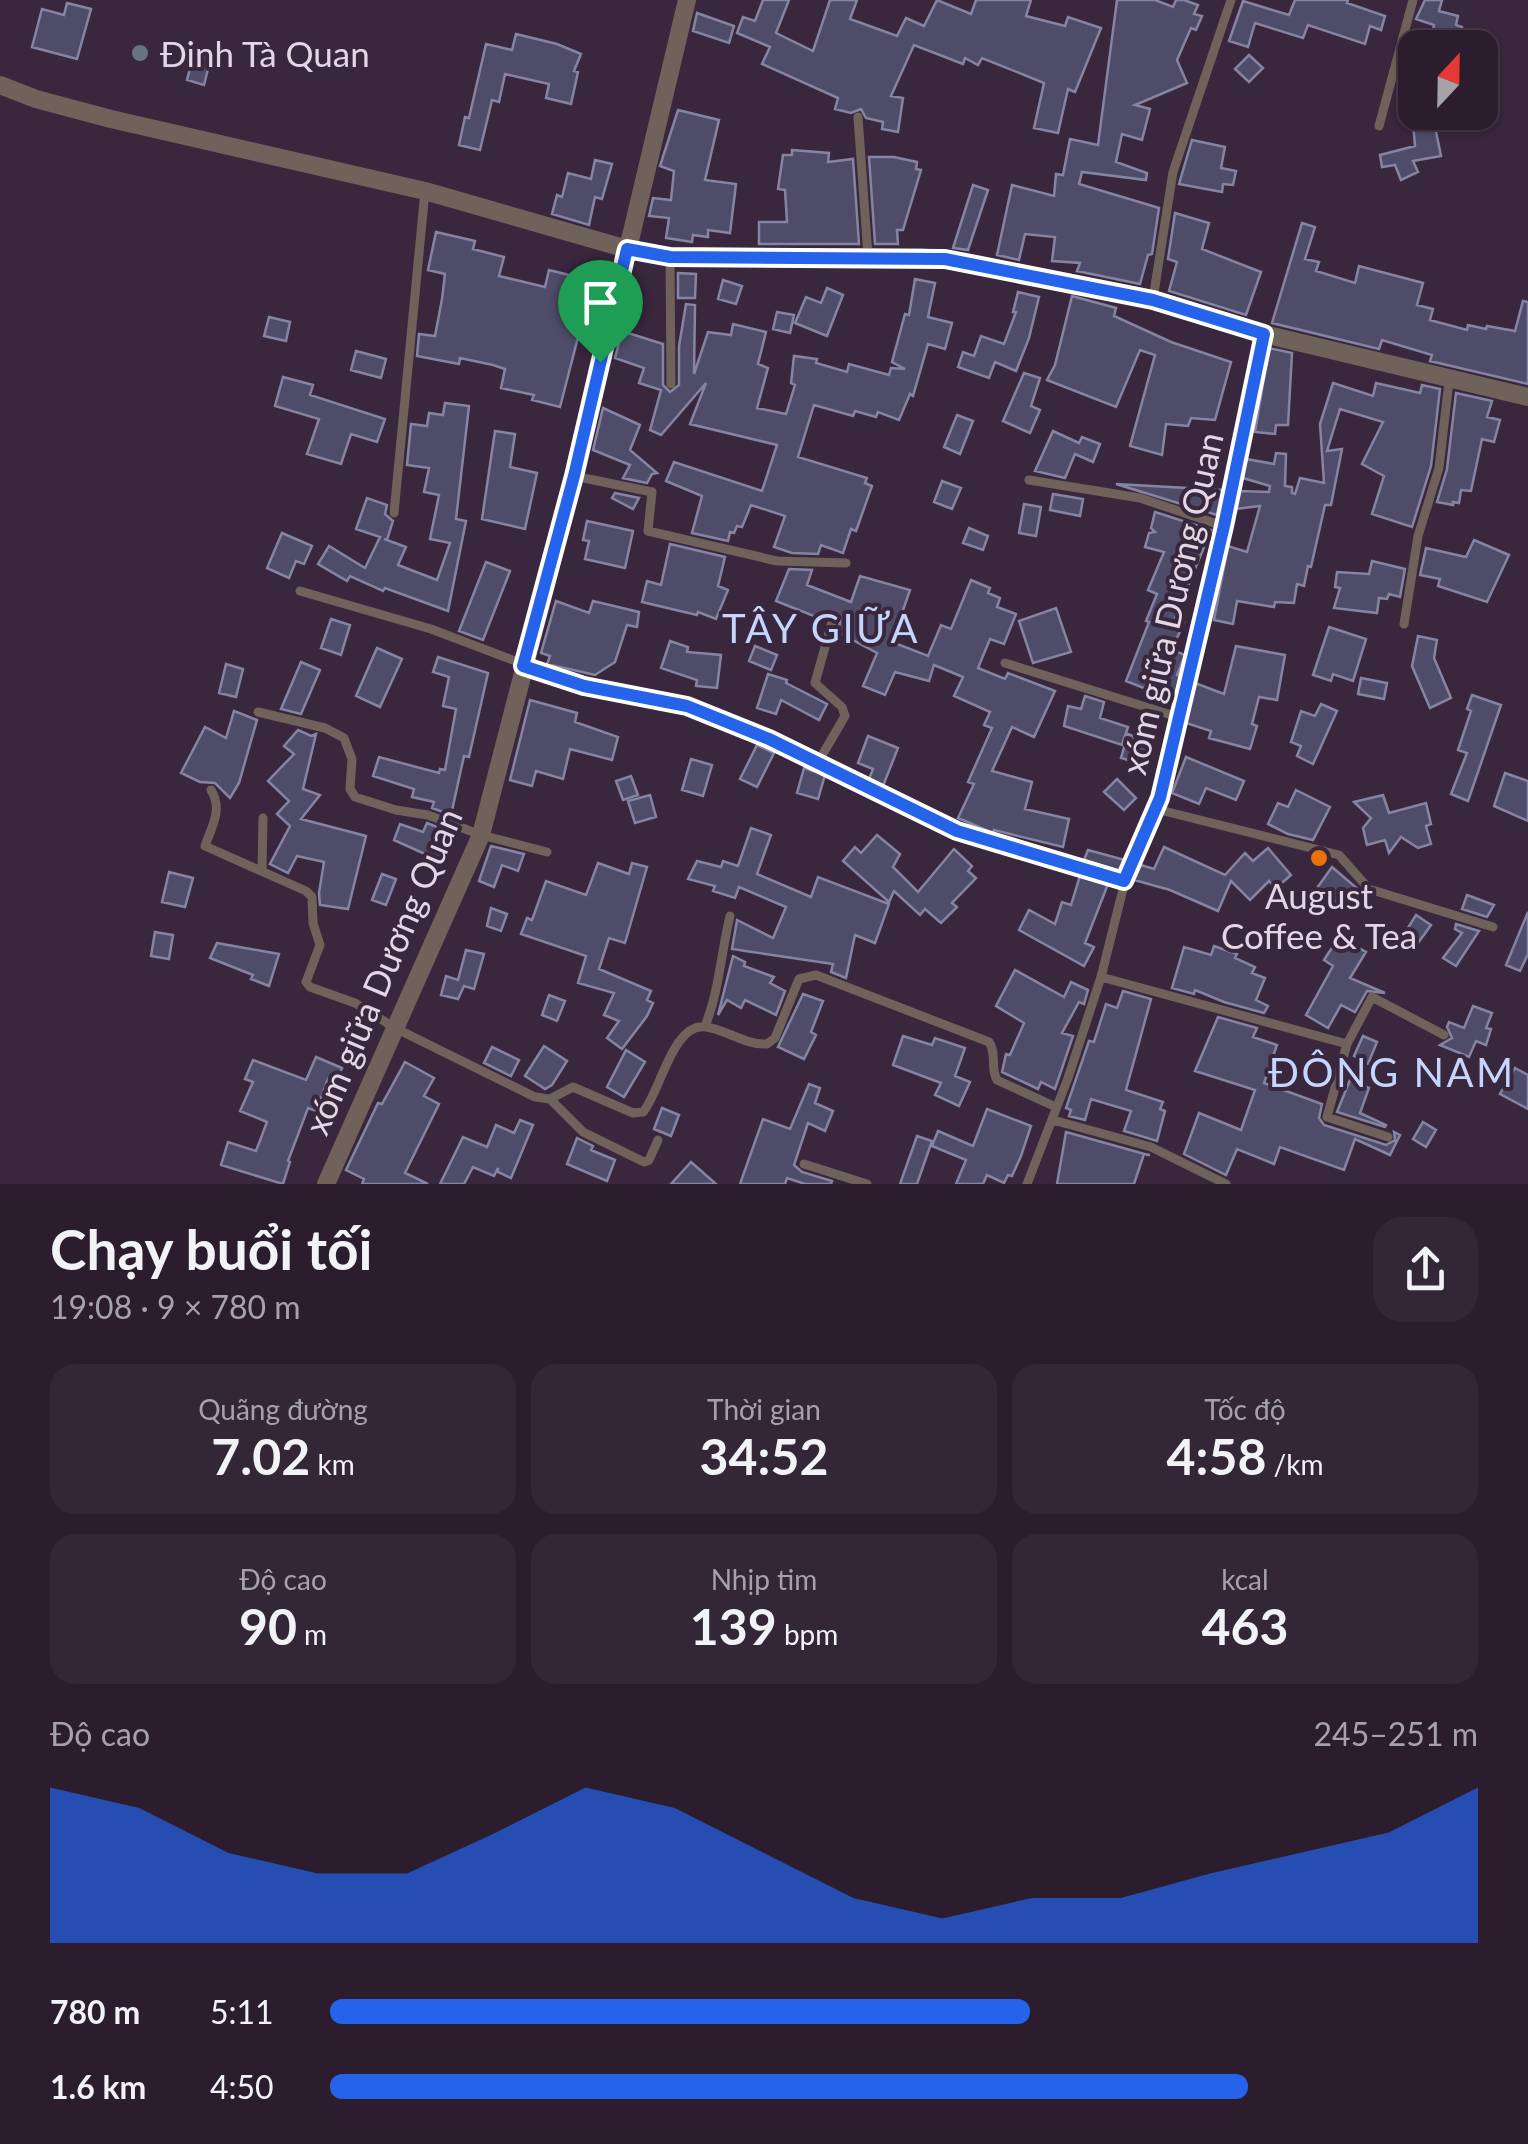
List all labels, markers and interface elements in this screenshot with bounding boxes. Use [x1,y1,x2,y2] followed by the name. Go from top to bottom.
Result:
[1398,30,1498,130] north arrow
[1398,30,1498,130] map controls
[160,32,370,74] place label: Đinh Tà Quan
[129,42,151,64] marker: Đinh Tà Quan
[558,260,643,363] pin
[573,275,628,330] icon: arrive
[1111,428,1231,778] street label: xóm giữa Dương Quan
[722,604,920,652] district label: TÂY GIỮA
[294,802,470,1140] street label: xóm giữa Dương Quan
[1308,847,1330,869] marker: August Coffee & Tea
[1221,874,1417,956] place label: August Coffee & Tea
[1268,1048,1516,1096] district label: ĐÔNG NAM
[50,1216,372,1282] text: Chạy buổi tối
[1373,1217,1478,1322] button: share
[50,1287,301,1326] text: 19:08 · 9 × 780 m
[198,1392,368,1426] text: Quãng đường
[707,1392,821,1426] text: Thời gian
[1204,1392,1286,1426] text: Tốc độ
[211,1426,310,1486] text: 7.02
[700,1426,828,1486] text: 34:52
[1167,1426,1266,1486] text: 4:58
[310,1447,355,1481] text: km
[1266,1447,1323,1481] text: /km
[239,1562,327,1596] text: Độ cao
[711,1562,817,1596] text: Nhịp tim
[1221,1562,1269,1596] text: kcal
[239,1596,297,1656] text: 90
[690,1596,777,1656] text: 139
[1201,1596,1289,1656] text: 463
[297,1617,327,1651] text: m
[777,1617,838,1651] text: bpm
[50,1714,150,1753] text: Độ cao
[1314,1714,1478,1753] text: 245–251 m
[50,1992,140,2031] text: 780 m
[210,1992,274,2031] text: 5:11
[50,2067,146,2106] text: 1.6 km
[210,2067,274,2106] text: 4:50

